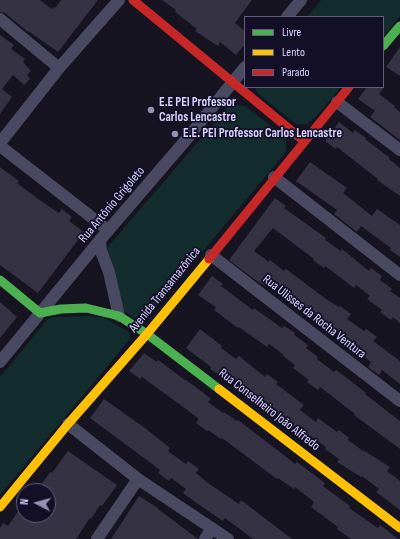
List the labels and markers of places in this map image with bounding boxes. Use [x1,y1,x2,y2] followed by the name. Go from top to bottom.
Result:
[159,95,236,126] place label: E.E PEI Professor Carlos Lencastre
[146,105,156,115] marker: E.E PEI Professor Carlos Lencastre
[183,126,342,142] place label: E.E. PEI Professor Carlos Lencastre
[170,129,180,139] marker: E.E. PEI Professor Carlos Lencastre

